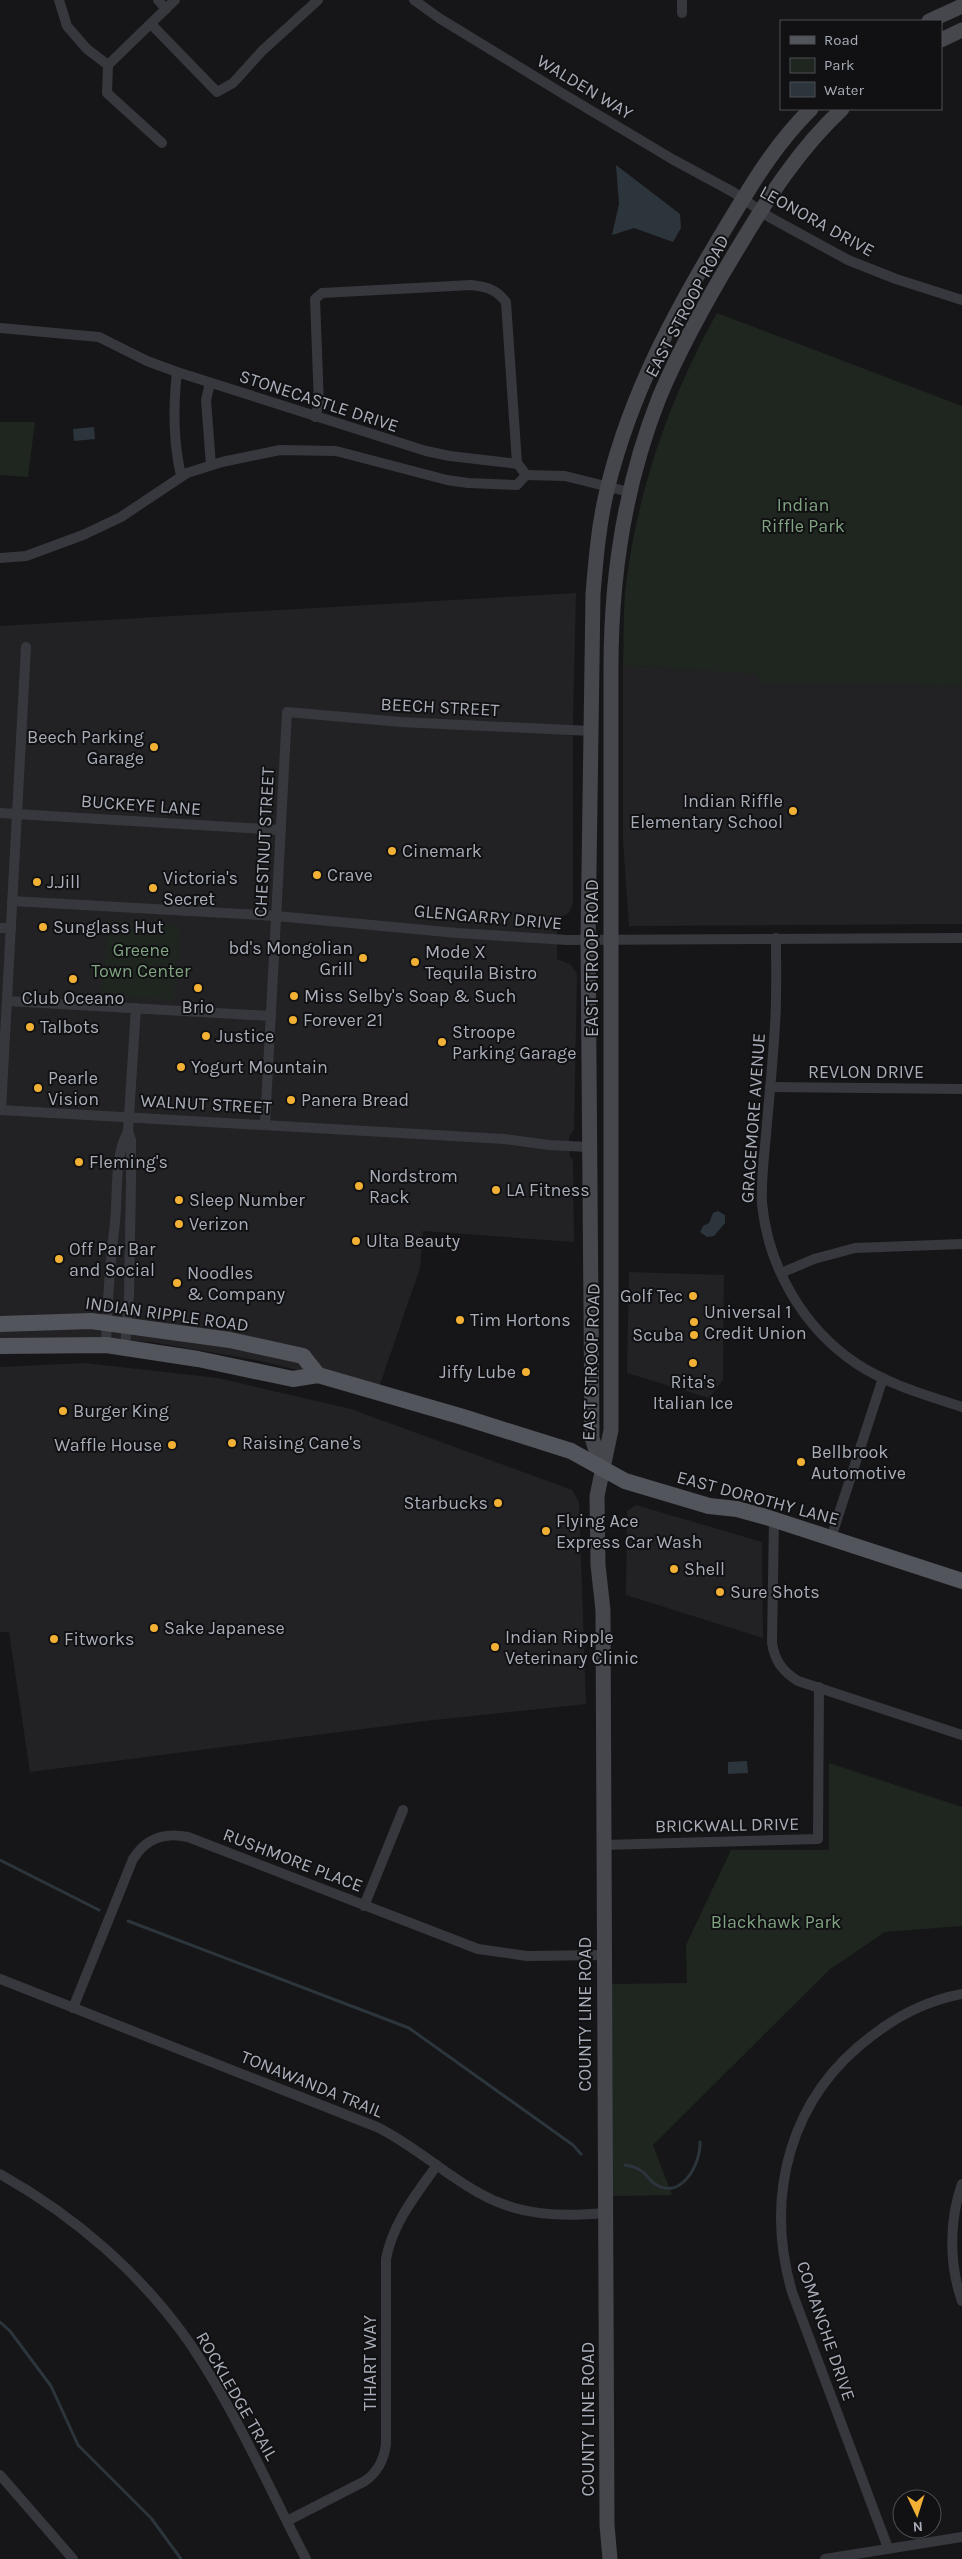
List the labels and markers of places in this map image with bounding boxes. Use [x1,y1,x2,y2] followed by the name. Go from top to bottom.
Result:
[27,726,144,769] place label: Beech Parking Garage
[148,741,160,753] marker: Beech Parking Garage
[630,790,783,833] place label: Indian Riffle Elementary School
[787,805,799,817] marker: Indian Riffle Elementary School
[402,840,482,862] place label: Cinemark
[386,845,398,857] marker: Cinemark
[327,864,373,886] place label: Crave
[163,867,238,910] place label: Victoria's Secret
[311,869,323,881] marker: Crave
[47,871,80,893] place label: J.Jill
[31,876,43,888] marker: J.Jill
[147,882,159,894] marker: Victoria's Secret
[53,916,164,938] place label: Sunglass Hut
[37,921,49,933] marker: Sunglass Hut
[228,937,353,980] place label: bd's Mongolian Grill
[425,941,537,984] place label: Mode X Tequila Bistro
[357,952,369,964] marker: bd's Mongolian Grill
[409,956,421,968] marker: Mode X Tequila Bistro
[67,973,79,985] marker: Club Oceano
[192,982,204,994] marker: Brio
[304,985,516,1007] place label: Miss Selby's Soap & Such
[22,987,124,1009] place label: Club Oceano
[288,990,300,1002] marker: Miss Selby's Soap & Such
[182,996,214,1018] place label: Brio
[303,1009,383,1031] place label: Forever 21
[287,1014,299,1026] marker: Forever 21
[40,1016,99,1038] place label: Talbots
[24,1021,36,1033] marker: Talbots
[452,1021,577,1064] place label: Stroope Parking Garage
[216,1025,274,1047] place label: Justice
[200,1030,212,1042] marker: Justice
[436,1036,448,1048] marker: Stroope Parking Garage
[191,1056,328,1078] place label: Yogurt Mountain
[175,1061,187,1073] marker: Yogurt Mountain
[48,1067,99,1110] place label: Pearle Vision
[32,1082,44,1094] marker: Pearle Vision
[301,1089,409,1111] place label: Panera Bread
[285,1094,297,1106] marker: Panera Bread
[89,1151,168,1173] place label: Fleming's
[73,1156,85,1168] marker: Fleming's
[369,1165,458,1208] place label: Nordstrom Rack
[506,1179,590,1201] place label: LA Fitness
[353,1180,365,1192] marker: Nordstrom Rack
[490,1184,502,1196] marker: LA Fitness
[189,1189,305,1211] place label: Sleep Number
[173,1194,185,1206] marker: Sleep Number
[189,1213,249,1235] place label: Verizon
[173,1218,185,1230] marker: Verizon
[366,1230,461,1252] place label: Ulta Beauty
[350,1235,362,1247] marker: Ulta Beauty
[69,1238,156,1281] place label: Off Par Bar and Social
[53,1253,65,1265] marker: Off Par Bar and Social
[187,1262,286,1305] place label: Noodles & Company
[171,1277,183,1289] marker: Noodles & Company
[620,1285,683,1307] place label: Golf Tec
[687,1290,699,1302] marker: Golf Tec
[704,1301,807,1344] place label: Universal 1 Credit Union
[470,1309,571,1331] place label: Tim Hortons
[454,1314,466,1326] marker: Tim Hortons
[688,1316,700,1328] marker: Universal 1 Credit Union
[632,1324,684,1346] place label: Scuba
[688,1329,700,1341] marker: Scuba
[687,1357,699,1369] marker: Rita's Italian Ice
[439,1361,516,1383] place label: Jiffy Lube
[520,1366,532,1378] marker: Jiffy Lube
[653,1371,733,1414] place label: Rita's Italian Ice
[73,1400,169,1422] place label: Burger King
[57,1405,69,1417] marker: Burger King
[242,1432,361,1454] place label: Raising Cane's
[54,1434,162,1456] place label: Waffle House
[226,1437,238,1449] marker: Raising Cane's
[166,1439,178,1451] marker: Waffle House
[811,1441,906,1484] place label: Bellbrook Automotive
[795,1456,807,1468] marker: Bellbrook Automotive
[403,1492,488,1514] place label: Starbucks
[492,1497,504,1509] marker: Starbucks
[556,1510,702,1553] place label: Flying Ace Express Car Wash
[540,1525,552,1537] marker: Flying Ace Express Car Wash
[684,1558,725,1580] place label: Shell
[668,1563,680,1575] marker: Shell
[730,1581,820,1603] place label: Sure Shots
[714,1586,726,1598] marker: Sure Shots
[164,1617,285,1639] place label: Sake Japanese
[148,1622,160,1634] marker: Sake Japanese
[505,1626,639,1669] place label: Indian Ripple Veterinary Clinic
[64,1628,135,1650] place label: Fitworks
[48,1633,60,1645] marker: Fitworks
[489,1641,501,1653] marker: Indian Ripple Veterinary Clinic

